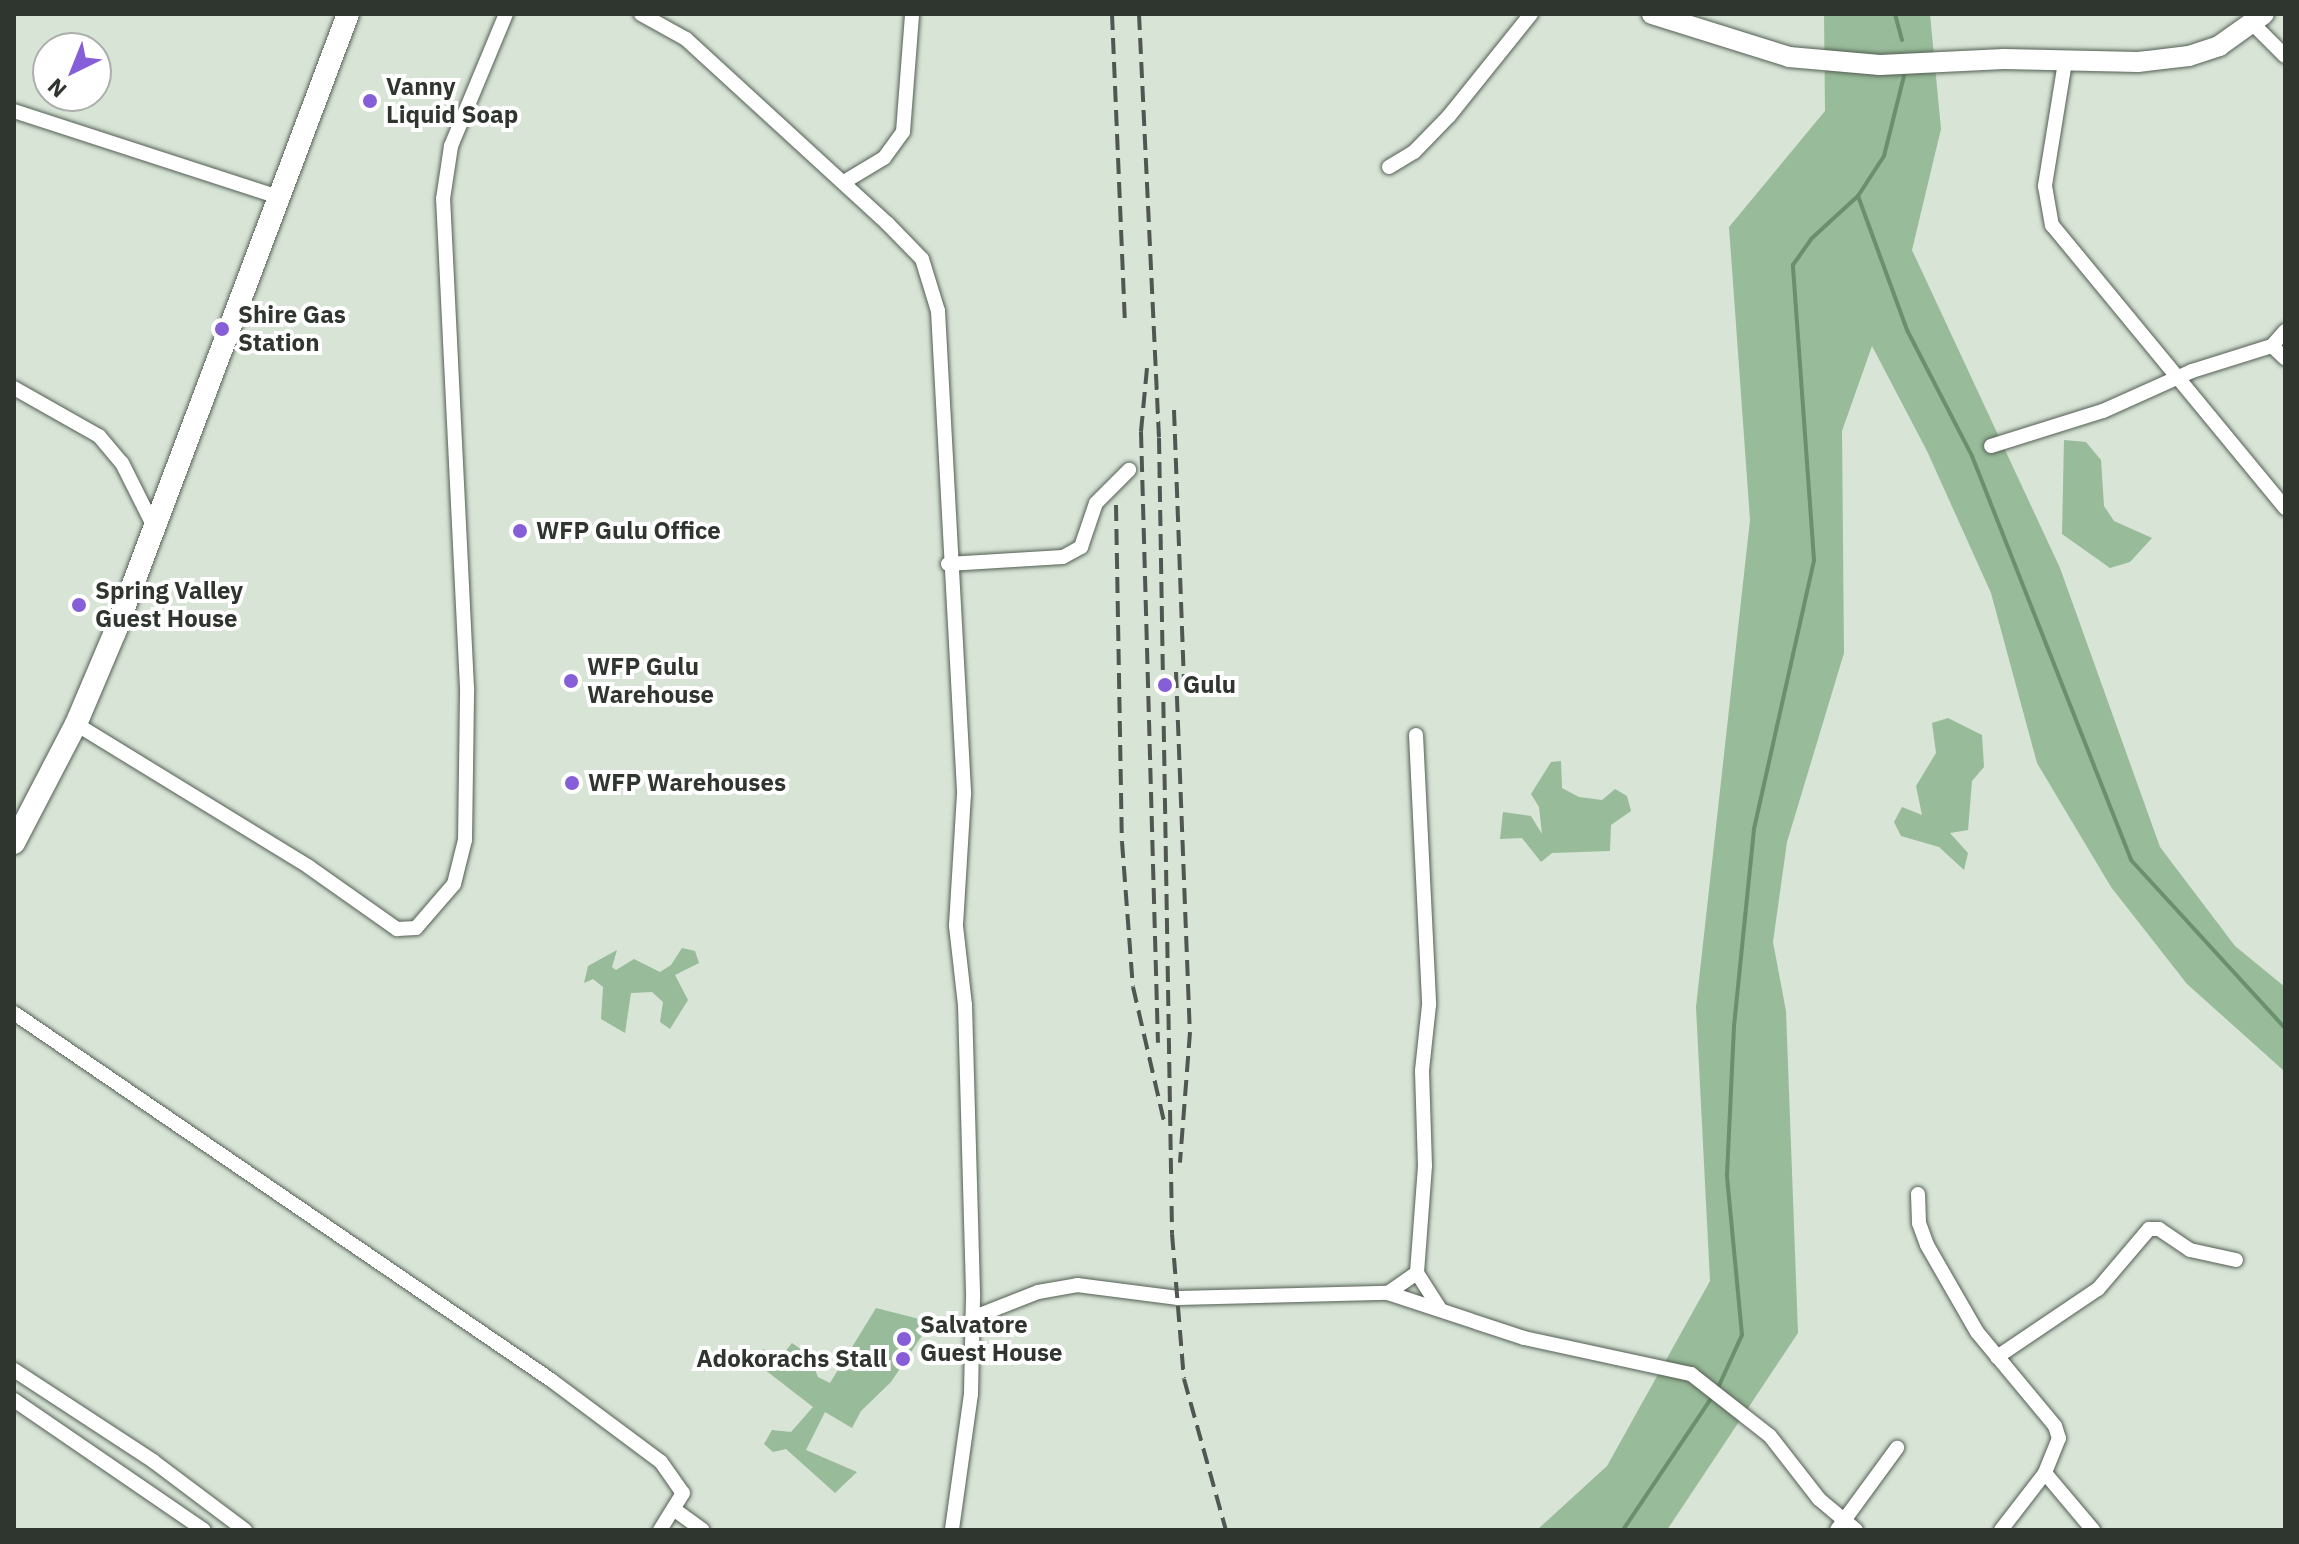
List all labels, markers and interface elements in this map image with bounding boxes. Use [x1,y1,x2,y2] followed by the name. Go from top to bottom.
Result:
[32,32,112,112] north arrow
[41,72,72,104] text: N
[386,73,518,129] place label: Vanny Liquid Soap
[361,92,379,110] marker: Vanny Liquid Soap
[238,301,346,357] place label: Shire Gas Station
[213,320,231,338] marker: Shire Gas Station
[536,517,721,545] place label: WFP Gulu Office
[511,522,529,540] marker: WFP Gulu Office
[95,577,243,633] place label: Spring Valley Guest House
[70,596,88,614] marker: Spring Valley Guest House
[587,653,714,709] place label: WFP Gulu Warehouse
[1183,671,1236,699] place label: Gulu
[562,672,580,690] marker: WFP Gulu Warehouse
[1154,674,1176,696] marker: Gulu
[588,769,786,797] place label: WFP Warehouses
[563,774,581,792] marker: WFP Warehouses
[920,1311,1063,1367] place label: Salvatore Guest House
[895,1330,913,1348] marker: Salvatore Guest House
[696,1345,887,1373] place label: Adokorachs Stall
[894,1350,912,1368] marker: Adokorachs Stall

